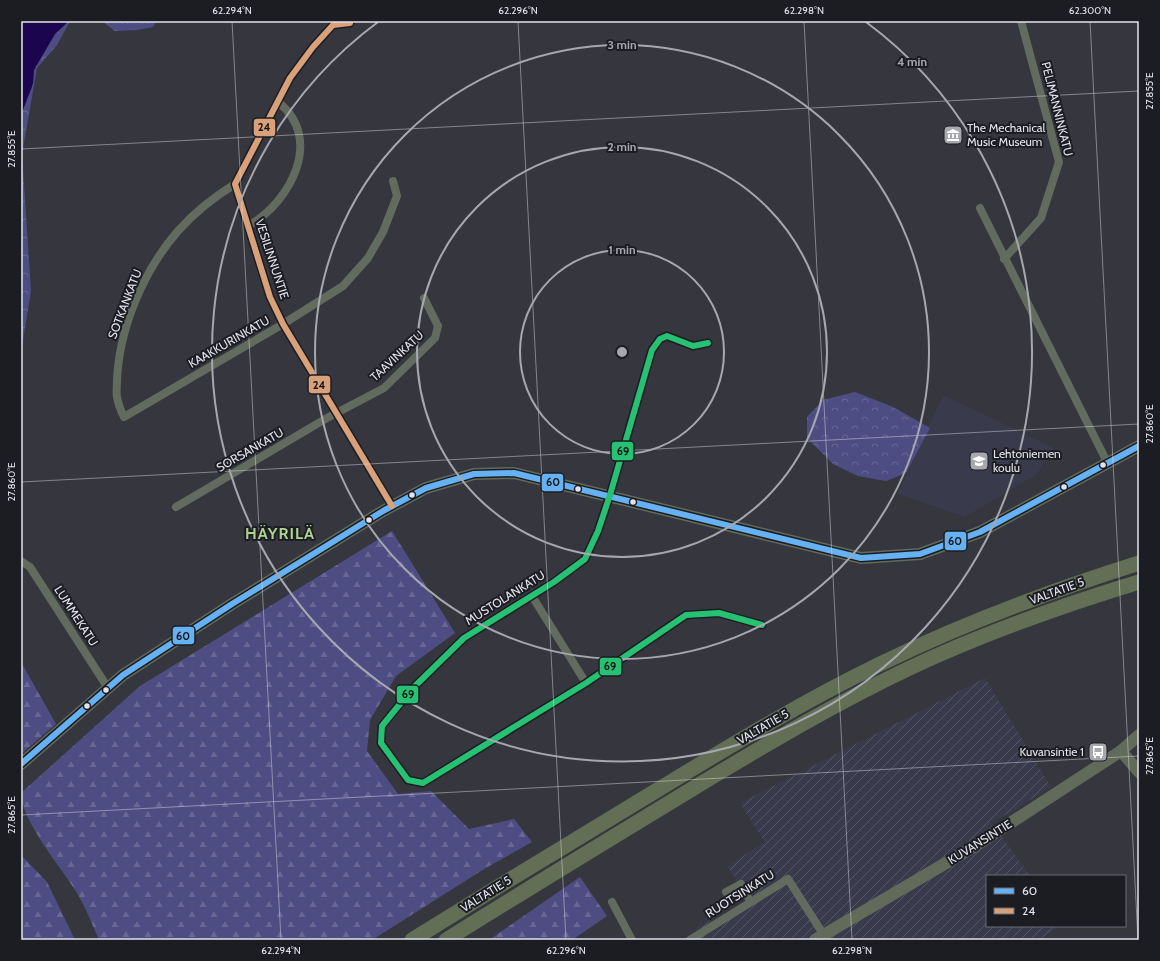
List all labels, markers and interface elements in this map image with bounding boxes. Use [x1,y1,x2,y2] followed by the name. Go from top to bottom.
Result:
[212,4,252,17] text: 62.294°N
[498,4,538,17] text: 62.296°N
[784,4,824,17] text: 62.298°N
[1069,4,1111,17] text: 62.300°N
[607,37,637,52] text: 3 min
[897,54,927,69] text: 4 min
[1039,60,1076,158] street label: PELIMANNINKATU
[1143,72,1156,110] text: 27.855°E
[253,118,276,137] line badge: 24
[258,120,270,134] text: 24
[967,120,1046,149] place label: The Mechanical Music Museum
[942,124,964,146] museum icon: The Mechanical Music Museum
[5,130,18,168] text: 27.855°E
[608,139,636,154] text: 2 min
[252,217,293,301] street label: VESILINNUNTIE
[608,242,636,257] text: 1 min
[104,267,145,341] street label: SOTKANKATU
[186,312,272,371] street label: KAAKKURINKATU
[367,327,426,384] street label: TAAVINKATU
[615,345,629,359] centre of rings
[308,375,331,394] line badge: 24
[313,378,325,392] text: 24
[1143,404,1156,444] text: 27.860°E
[214,424,286,475] street label: SORSANKATU
[611,441,634,461] line badge: 69
[617,444,629,458] text: 69
[993,446,1061,475] place label: Lehtoniemen koulu
[968,450,990,472] school or university icon: Lehtoniemen koulu
[1098,460,1108,470] unlabelled marker
[5,462,18,502] text: 27.860°E
[541,473,564,492] line badge: 60
[546,475,560,489] text: 60
[1059,482,1069,492] unlabelled marker
[573,484,583,494] unlabelled marker
[407,490,417,500] unlabelled marker
[628,497,638,507] unlabelled marker
[364,515,374,525] unlabelled marker
[245,524,315,543] district label: HÄYRILÄ
[944,531,967,551] line badge: 60
[948,534,962,548] text: 60
[462,567,547,628] street label: MUSTOLANKATU
[1027,574,1086,607] street label: VALTATIE 5
[51,583,102,649] street label: LUMMEKATU
[172,626,195,645] line badge: 60
[176,629,190,643] text: 60
[599,657,622,676] line badge: 69
[604,659,616,673] text: 69
[101,685,111,695] unlabelled marker
[396,685,419,704] line badge: 69
[402,687,414,701] text: 69
[82,701,92,711] unlabelled marker
[734,706,791,747] street label: VALTATIE 5
[1143,737,1156,775] text: 27.865°E
[1087,741,1109,763] bus stop icon: Kuvansintie 1
[1019,744,1084,759] place label: Kuvansintie 1
[5,796,18,834] text: 27.865°E
[945,816,1015,867] street label: KUVANSINTIE
[703,866,777,921] street label: RUOTSINKATU
[458,872,514,915] street label: VALTATIE 5
[986,875,1126,927] legend
[1022,883,1037,898] text: 60
[1022,903,1035,918] text: 24
[261,944,301,957] text: 62.294°N
[546,944,586,957] text: 62.296°N
[832,944,872,957] text: 62.298°N

